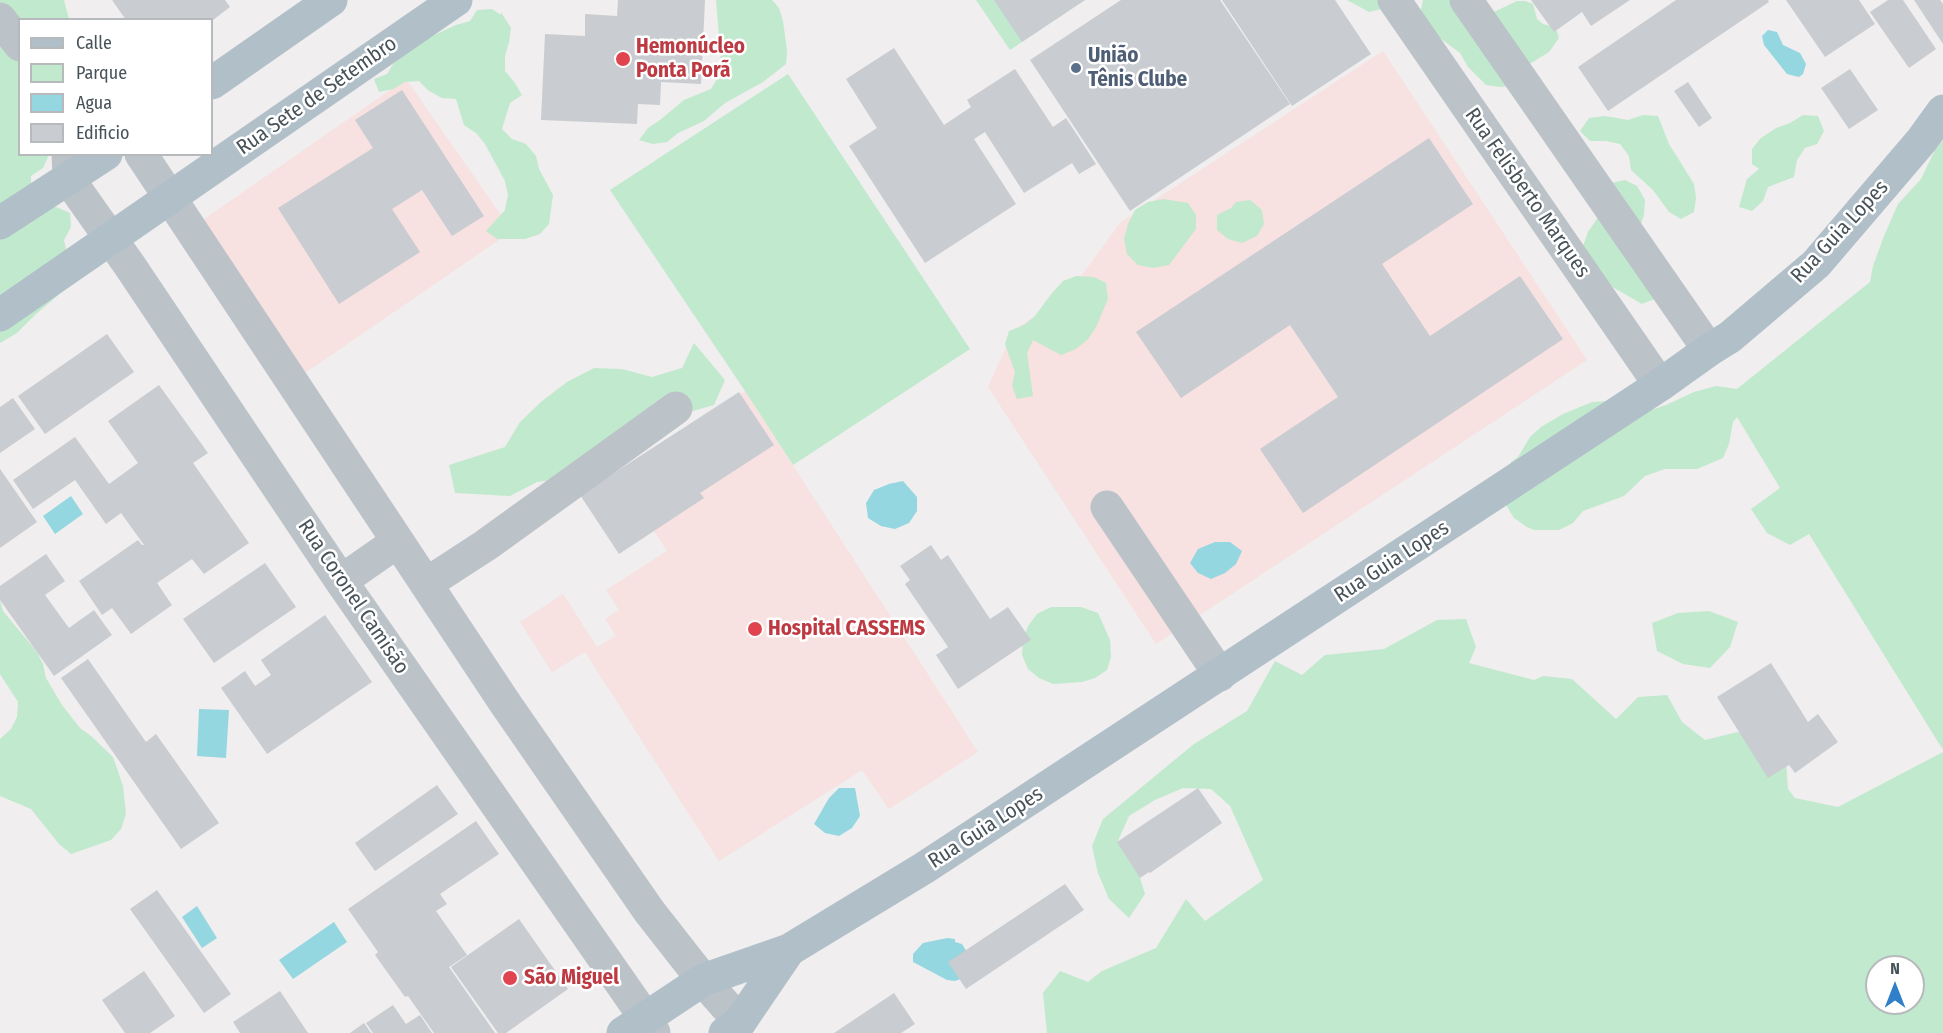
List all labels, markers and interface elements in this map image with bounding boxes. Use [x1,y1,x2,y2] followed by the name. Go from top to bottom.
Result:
[18,18,213,156] legend
[232,31,402,161] street label: Rua Sete de Setembro
[76,32,112,54] text: Calle
[636,34,745,84] place label: Hemonúcleo Ponta Porã
[1088,43,1187,93] place label: União Tênis Clube
[614,50,632,68] marker: Hemonúcleo Ponta Porã
[1069,61,1083,75] marker: União Tênis Clube
[76,62,127,84] text: Parque
[76,92,112,114] text: Agua
[1459,103,1595,283] street label: Rua Felisberto Marques
[76,122,129,144] text: Edificio
[1786,175,1894,289] street label: Rua Guia Lopes
[292,515,414,679] street label: Rua Coronel Camisão
[1330,516,1454,608] street label: Rua Guia Lopes
[768,616,925,642] place label: Hospital CASSEMS
[746,620,764,638] marker: Hospital CASSEMS
[924,782,1048,874] street label: Rua Guia Lopes
[1865,955,1925,1015] north arrow
[1890,959,1900,978] text: N
[524,965,619,991] place label: São Miguel
[501,969,519,987] marker: São Miguel

